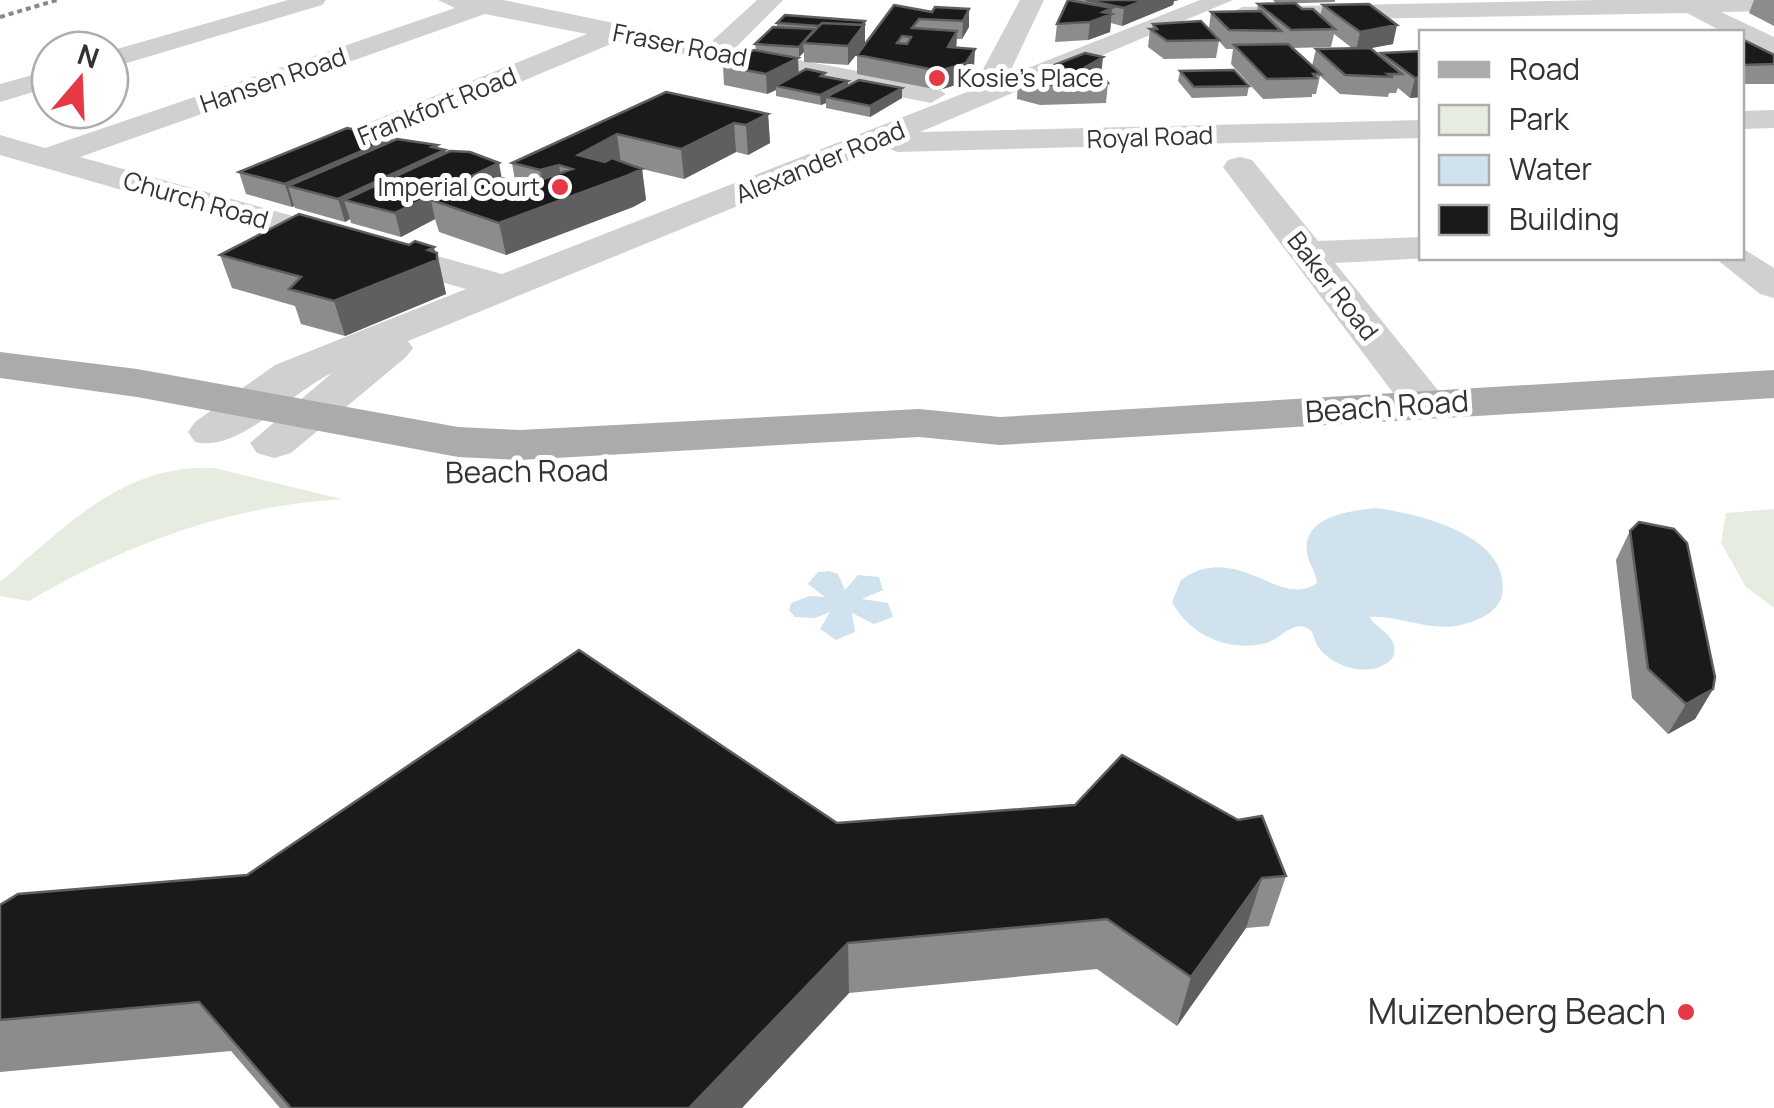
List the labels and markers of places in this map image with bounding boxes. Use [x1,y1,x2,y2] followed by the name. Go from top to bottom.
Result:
[957,60,1104,95] place label: Kosie's Place
[926,67,948,89] marker: Kosie's Place
[377,169,540,204] place label: Imperial Court
[549,176,571,198] marker: Imperial Court
[1368,987,1666,1035] place label: Muizenberg Beach
[1675,1001,1697,1023] marker: Muizenberg Beach

